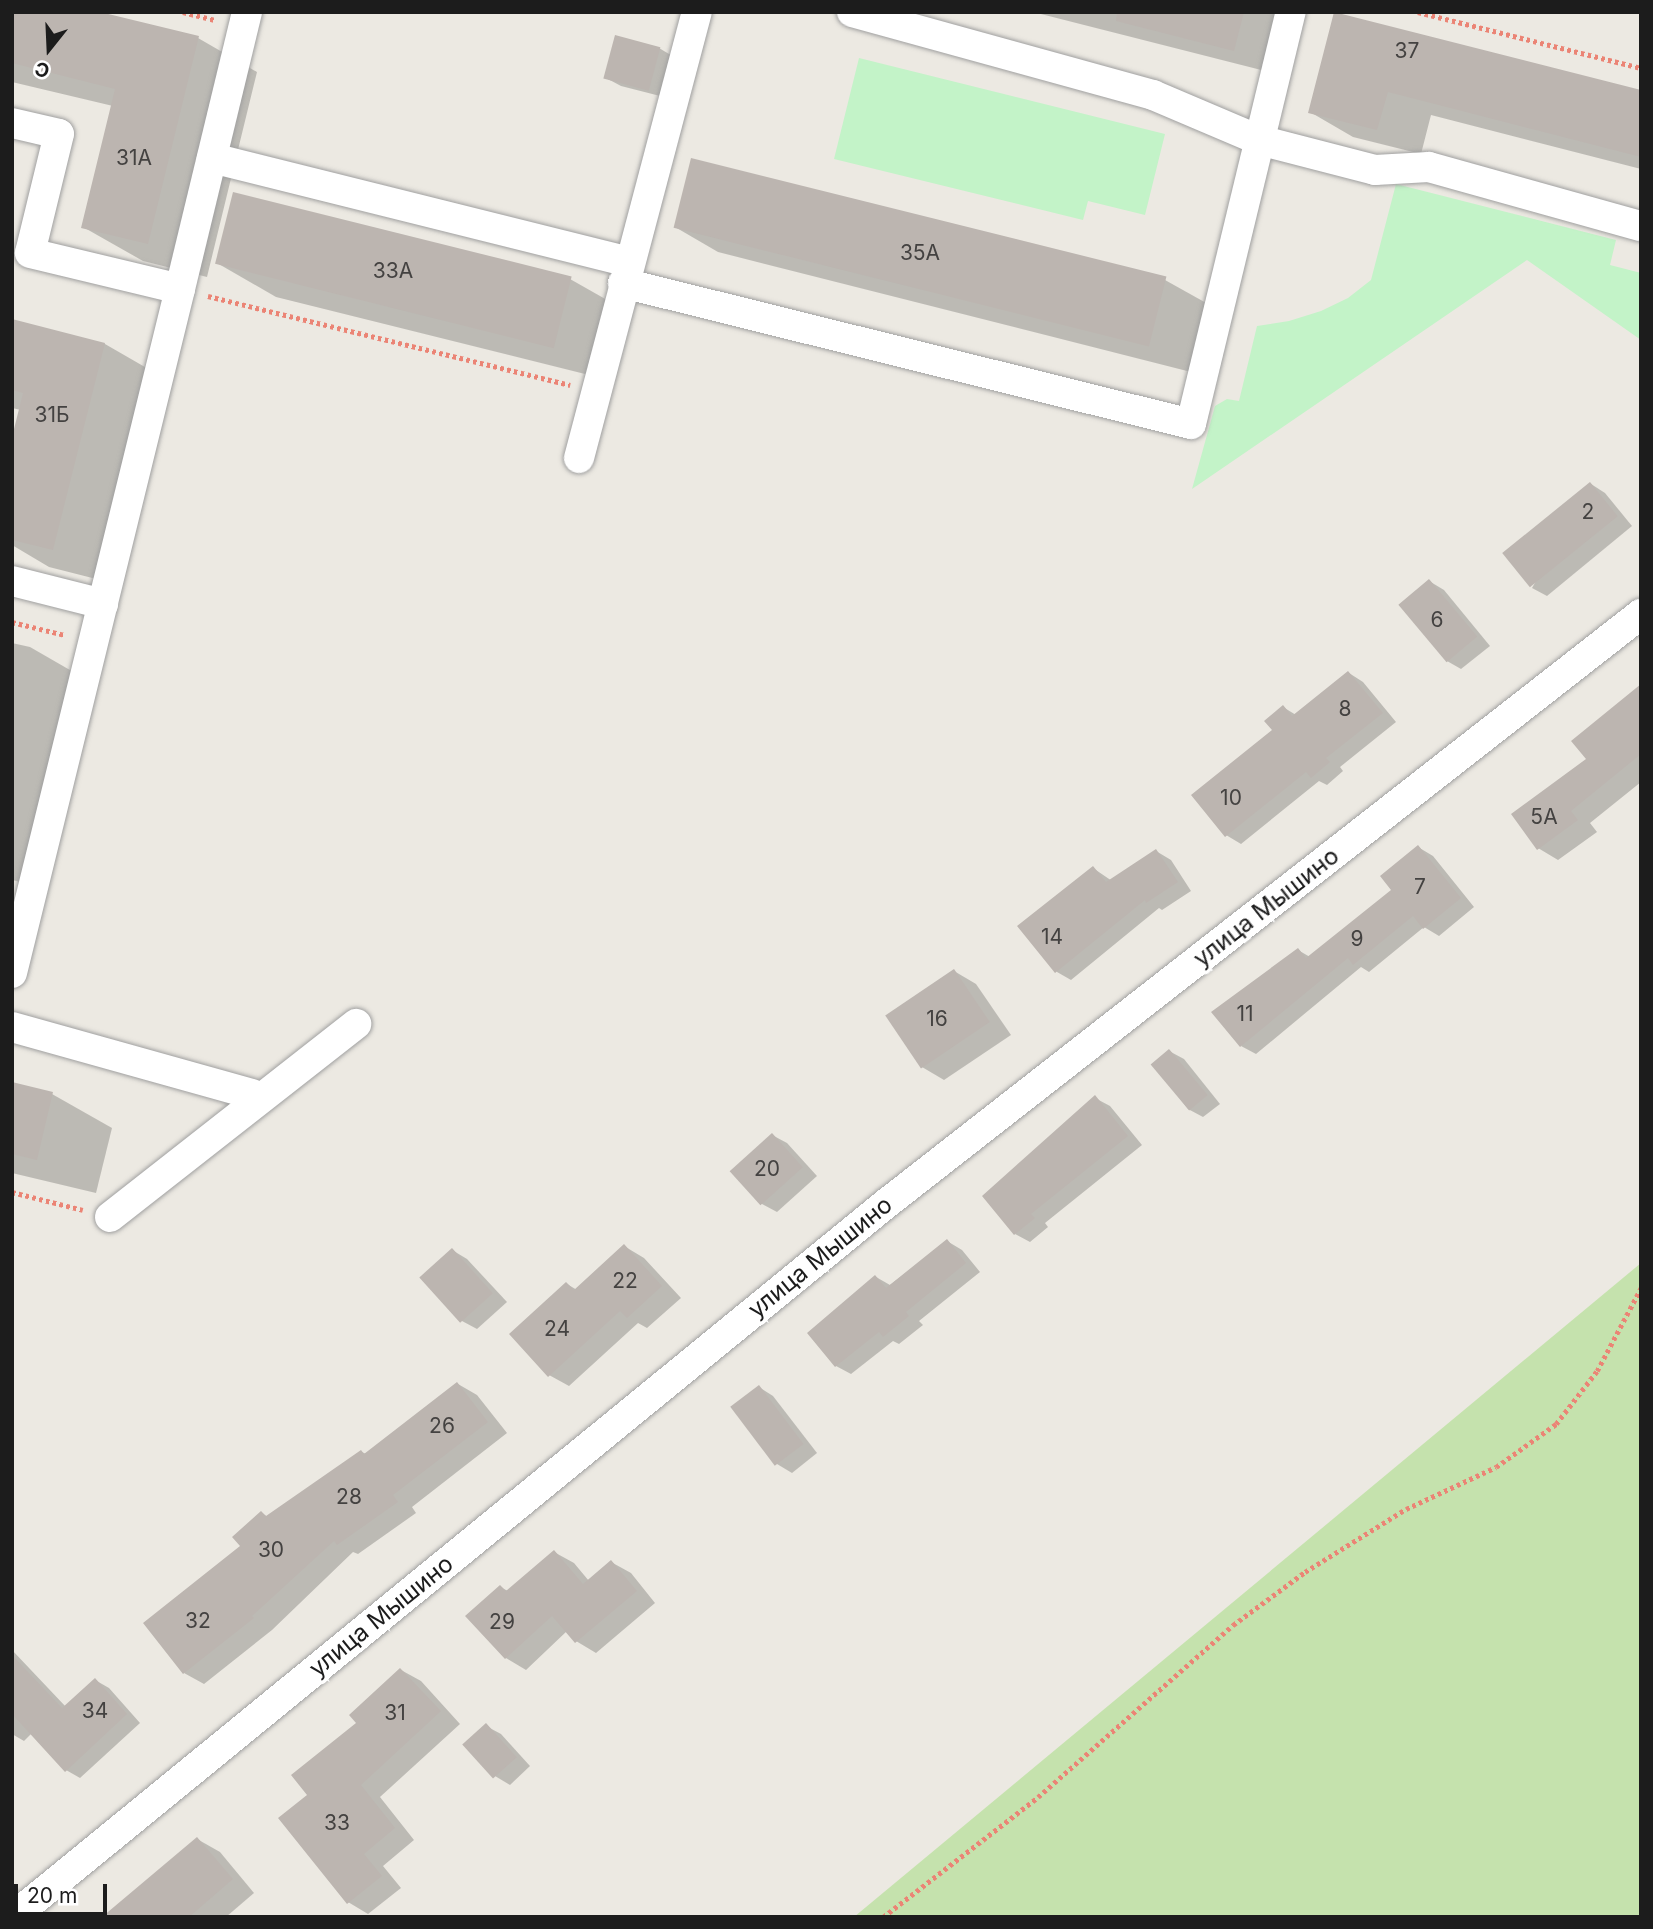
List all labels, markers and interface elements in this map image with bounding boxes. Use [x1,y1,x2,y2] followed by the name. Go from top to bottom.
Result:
[14,14,84,84] north arrow
[1395,38,1419,64] house number: 37
[32,56,53,83] text: С
[116,145,152,171] house number: 31А
[900,240,940,266] house number: 35А
[373,258,413,284] house number: 33А
[34,402,70,428] house number: 31Б
[1582,499,1594,525] house number: 2
[1430,607,1444,633] house number: 6
[1339,696,1351,722] house number: 8
[1220,785,1242,811] house number: 10
[1530,804,1558,830] house number: 5А
[1187,841,1345,973] street label: улица Мышино
[1414,874,1426,900] house number: 7
[1041,924,1063,950] house number: 14
[1350,926,1364,952] house number: 9
[1236,1001,1254,1027] house number: 11
[926,1006,948,1032] house number: 16
[754,1156,780,1182] house number: 20
[742,1190,898,1324] street label: улица Мышино
[612,1268,638,1294] house number: 22
[544,1316,570,1342] house number: 24
[429,1413,455,1439] house number: 26
[336,1484,362,1510] house number: 28
[258,1537,284,1563] house number: 30
[303,1549,459,1683] street label: улица Мышино
[185,1608,211,1634] house number: 32
[489,1609,515,1635] house number: 29
[82,1698,108,1724] house number: 34
[384,1700,406,1726] house number: 31
[324,1810,350,1836] house number: 33
[18,1870,110,1914] scale bar
[27,1883,77,1908] text: 20 m

